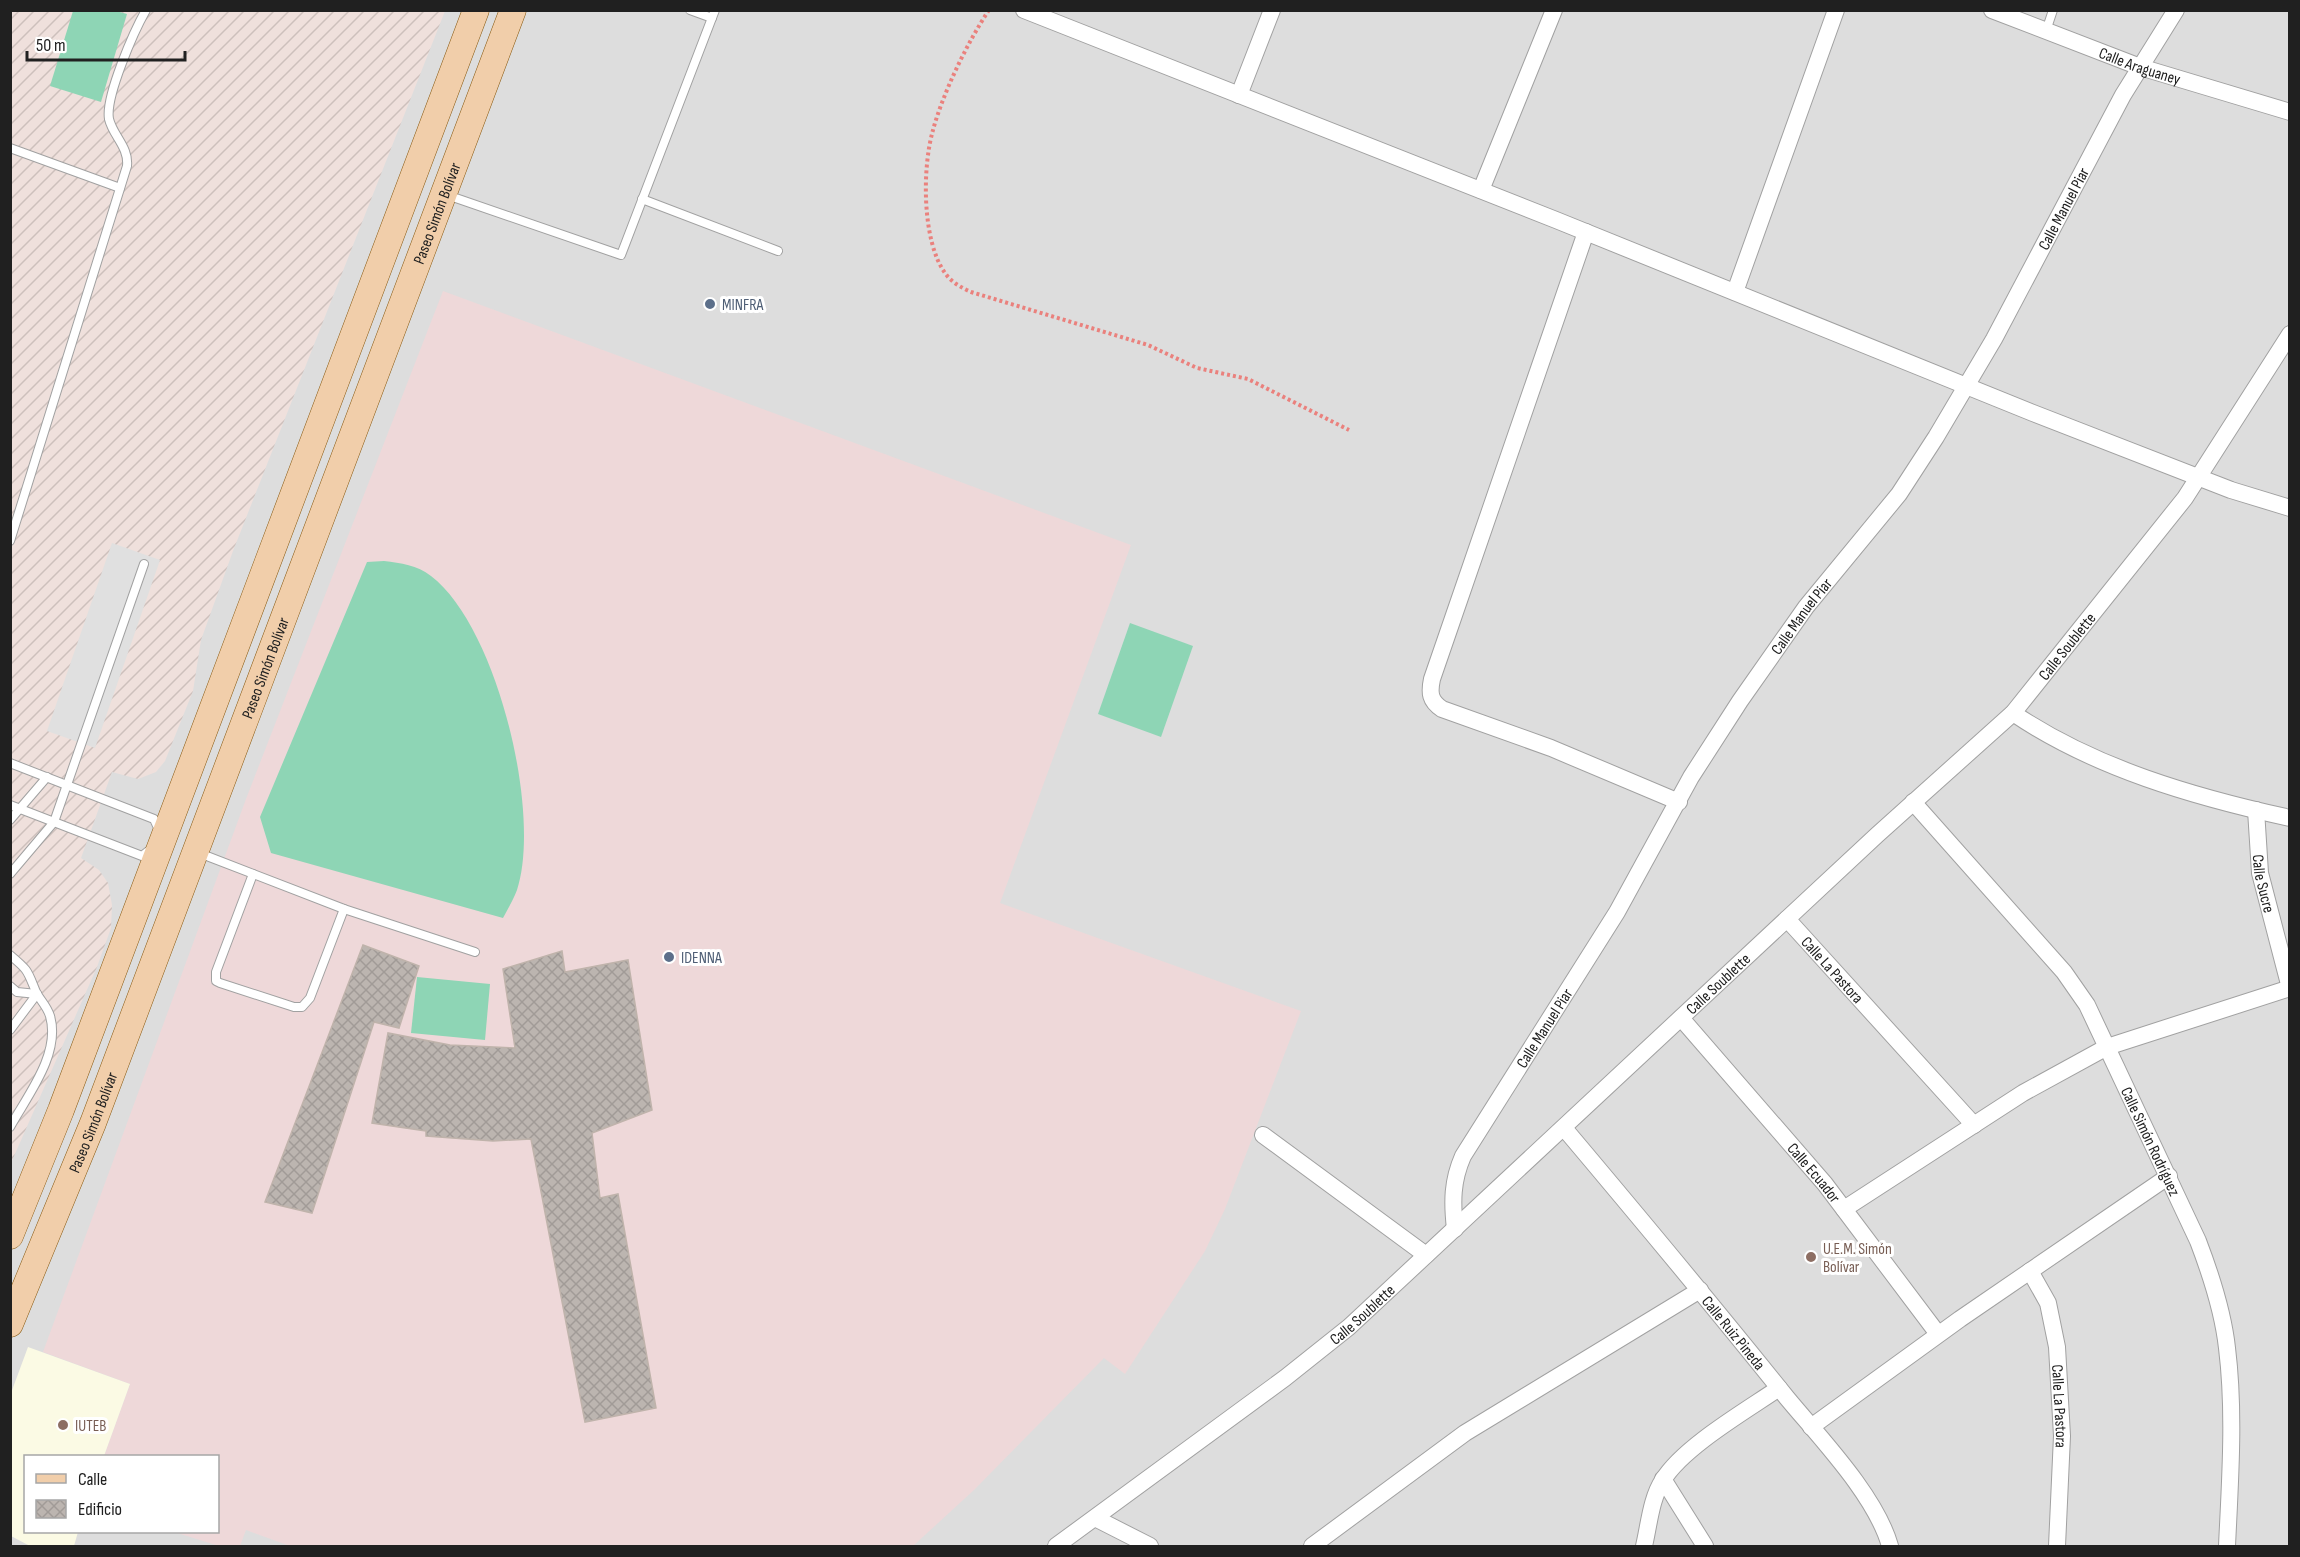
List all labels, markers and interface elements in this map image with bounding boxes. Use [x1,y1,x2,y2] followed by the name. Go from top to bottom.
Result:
[27,24,184,62] scale bar
[36,35,66,56] text: 50 m
[2096,44,2182,90] street label: Calle Araguaney
[410,160,466,267] street label: Paseo Simón Bolívar
[2035,164,2094,254] street label: Calle Manuel Piar
[722,296,763,315] place label: MINFRA
[703,297,717,311] marker: MINFRA
[1768,575,1837,659] street label: Calle Manuel Piar
[2035,609,2100,685] street label: Calle Soublette
[238,615,294,722] street label: Paseo Simón Bolívar
[2248,854,2278,915] street label: Calle Sucre
[1796,933,1867,1008] street label: Calle La Pastora
[681,949,722,968] place label: IDENNA
[662,950,676,964] marker: IDENNA
[1683,950,1755,1019] street label: Calle Soublette
[1513,985,1578,1072] street label: Calle Manuel Piar
[65,1069,122,1176] street label: Paseo Simón Bolívar
[2116,1084,2184,1199] street label: Calle Simón Rodríguez
[1783,1140,1844,1207] street label: Calle Ecuador
[1823,1240,1892,1277] place label: U.E.M. Simón Bolívar
[1804,1250,1818,1264] marker: U.E.M. Simón Bolívar
[1327,1281,1399,1350] street label: Calle Soublette
[1697,1293,1769,1374] street label: Calle Ruiz Pineda
[2047,1364,2070,1448] street label: Calle La Pastora
[75,1417,106,1436] place label: IUTEB
[56,1418,70,1432] marker: IUTEB
[24,1455,219,1533] legend
[78,1469,107,1490] text: Calle
[78,1499,122,1520] text: Edificio

